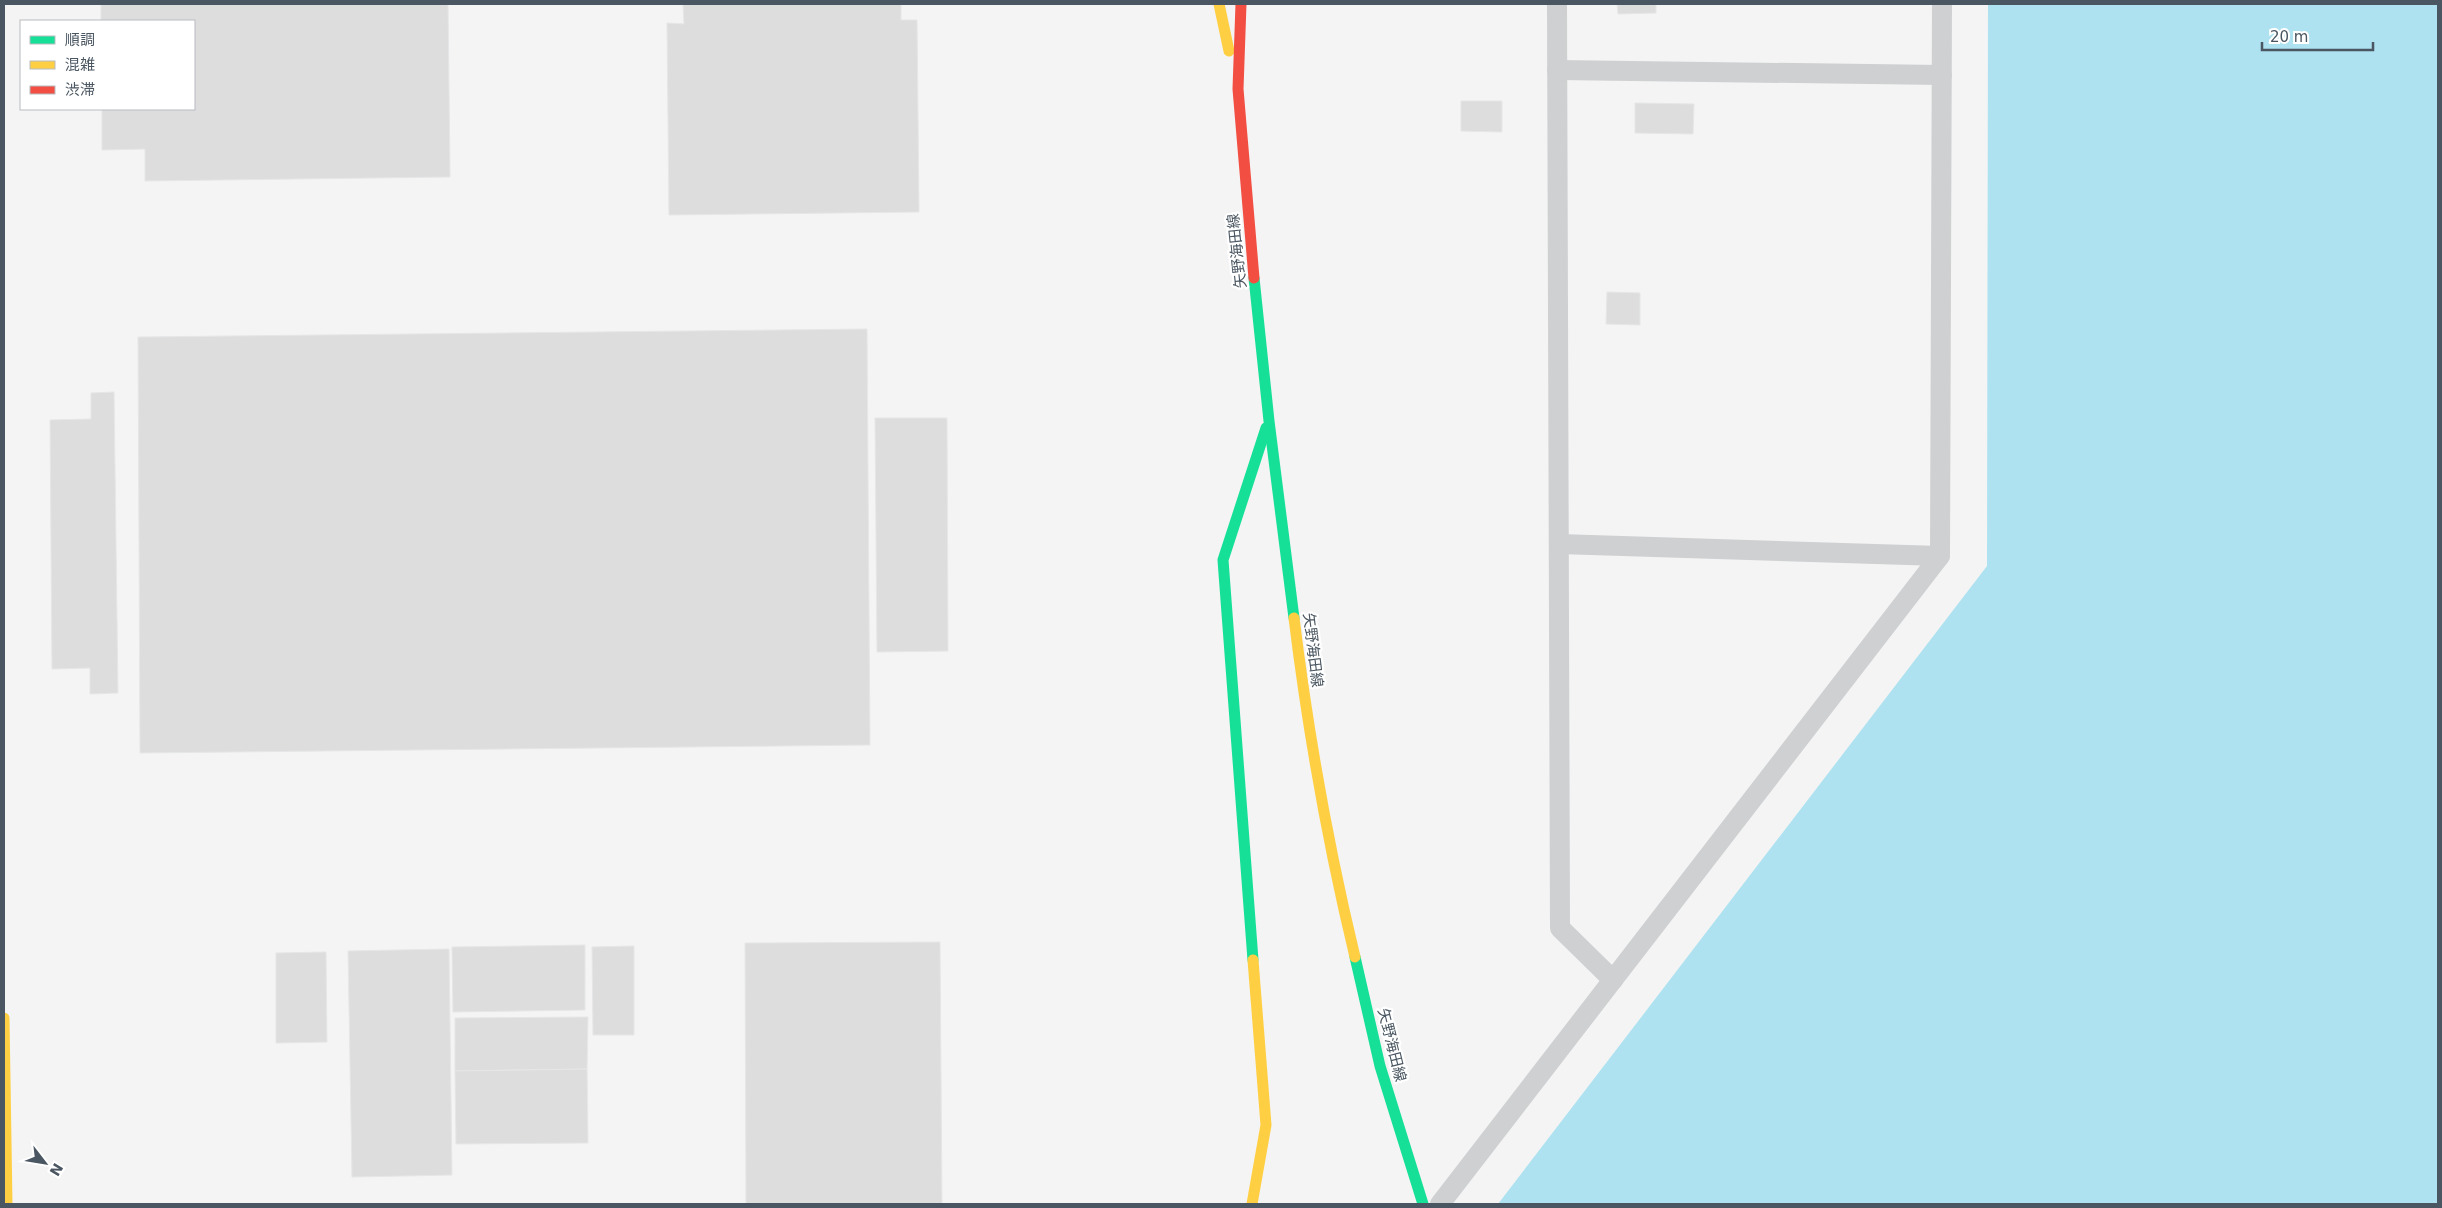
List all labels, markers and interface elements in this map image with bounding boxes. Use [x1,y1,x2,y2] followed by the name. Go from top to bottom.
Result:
[20,20,195,110] legend
[2262,20,2373,52] scale bar
[2270,28,2308,46] text: 20 m
[65,31,95,49] text: 順調
[65,56,95,74] text: 混雑
[65,81,95,99] text: 渋滞
[1224,213,1250,289] street label: 矢野海田線
[1299,612,1327,688] street label: 矢野海田線
[1374,1006,1410,1084] street label: 矢野海田線
[20,1138,70,1188] north arrow
[46,1161,66,1179] text: N

